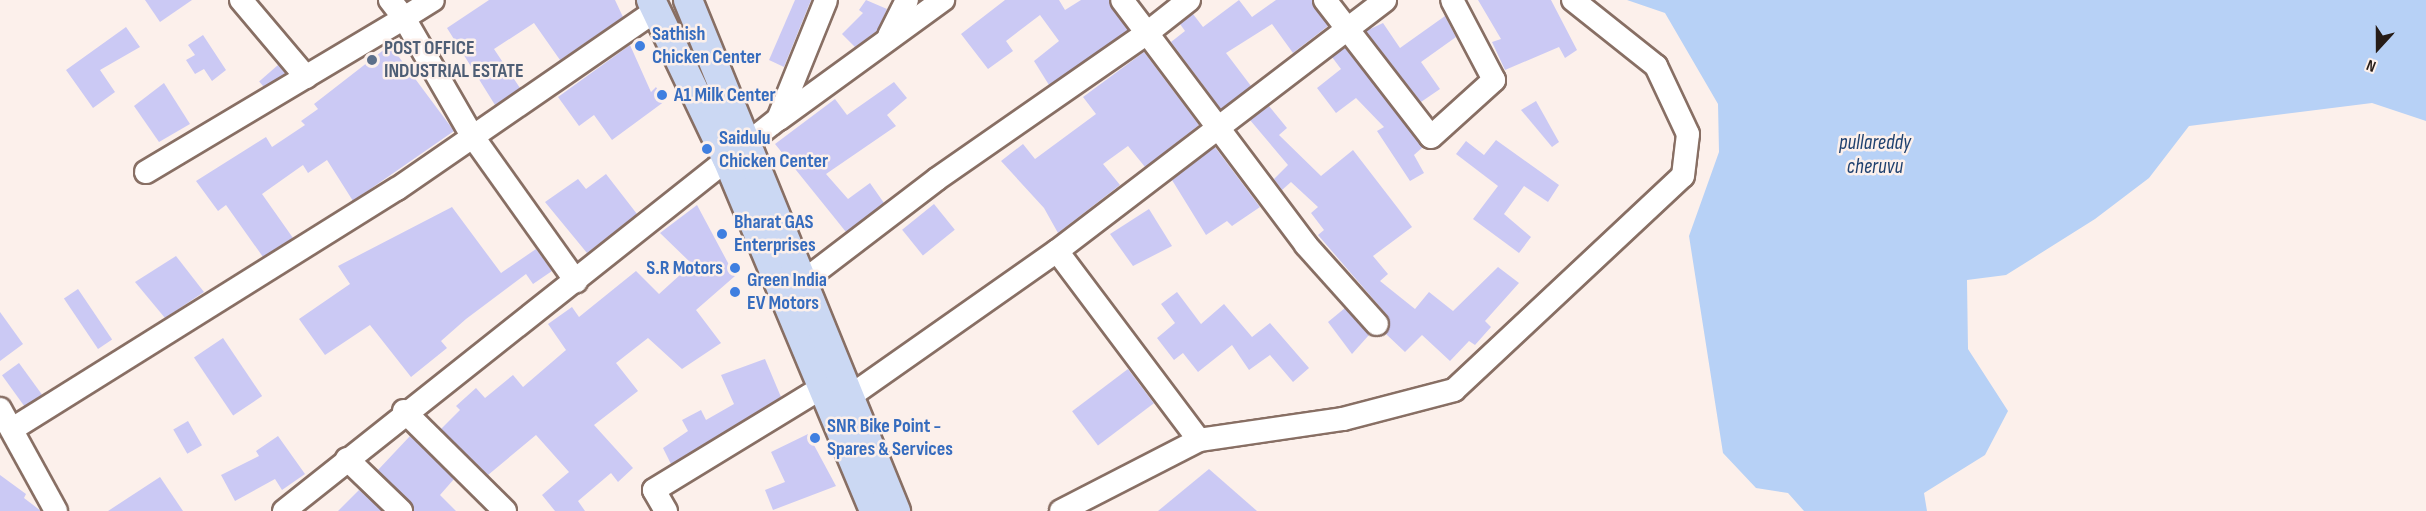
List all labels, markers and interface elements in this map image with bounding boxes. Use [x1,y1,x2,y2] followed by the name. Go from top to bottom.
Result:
[2348,18,2408,78] north arrow
[652,22,761,69] place label: Sathish Chicken Center
[384,36,524,83] place label: POST OFFICE INDUSTRIAL ESTATE
[633,39,647,53] marker: Sathish Chicken Center
[365,53,379,67] marker: POST OFFICE INDUSTRIAL ESTATE
[2364,55,2379,76] text: N
[674,83,776,107] place label: A1 Milk Center
[655,88,669,102] marker: A1 Milk Center
[719,126,828,173] place label: Saidulu Chicken Center
[1839,130,1911,180] water label: pullareddy cheruvu
[700,142,714,156] marker: Saidulu Chicken Center
[734,210,816,257] place label: Bharat GAS Enterprises
[715,227,729,241] marker: Bharat GAS Enterprises
[646,256,723,280] place label: S.R Motors
[728,261,742,275] marker: S.R Motors
[747,268,827,315] place label: Green India EV Motors
[728,285,742,299] marker: Green India EV Motors
[827,414,953,461] place label: SNR Bike Point - Spares & Services
[808,431,822,445] marker: SNR Bike Point - Spares & Services

